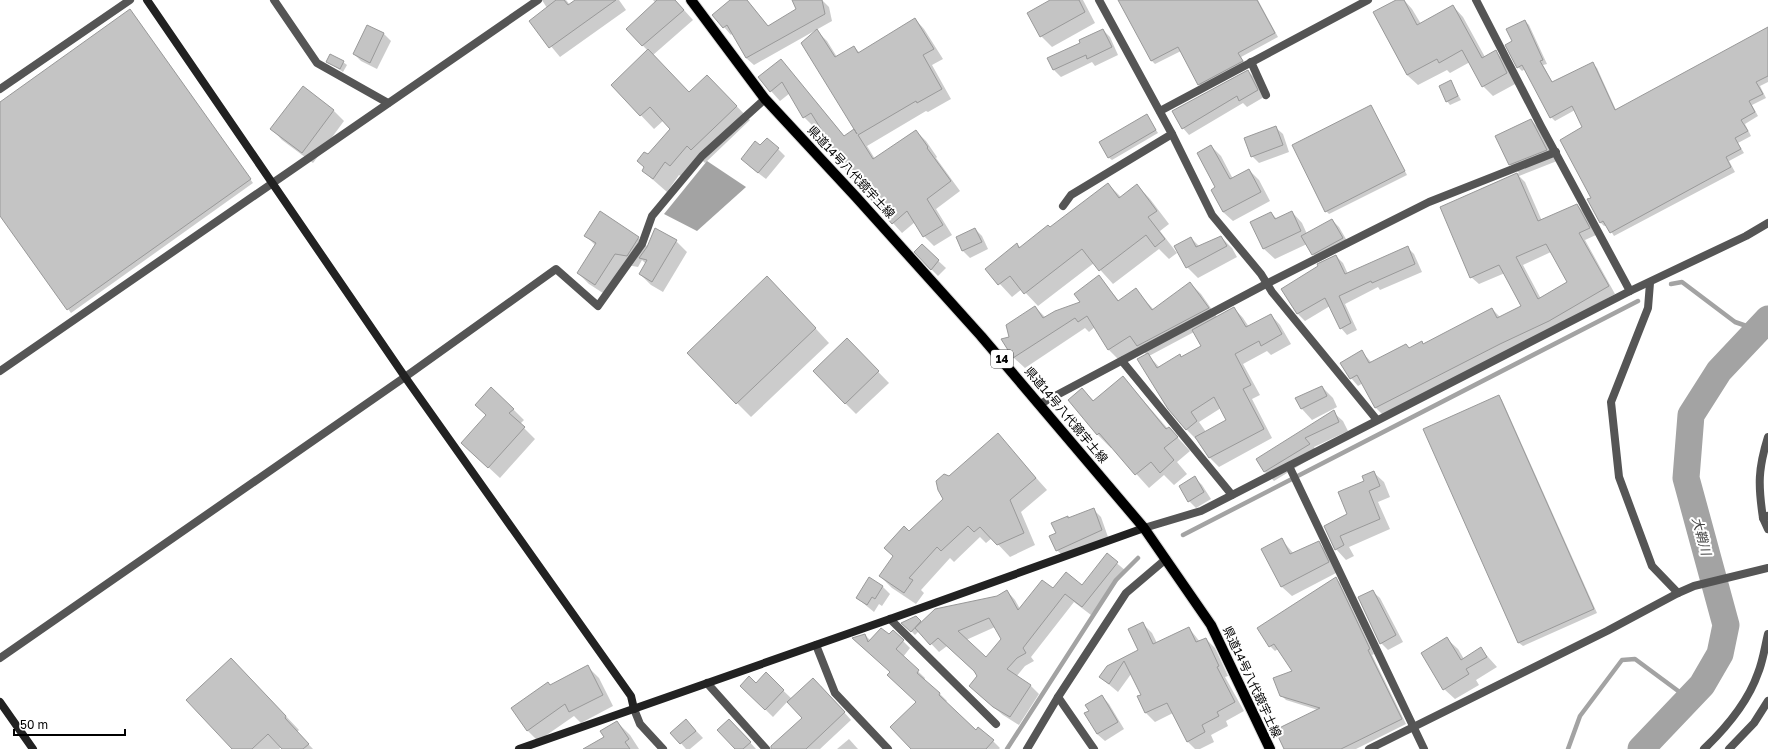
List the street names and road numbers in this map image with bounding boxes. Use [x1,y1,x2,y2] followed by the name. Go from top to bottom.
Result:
[805,122,898,221] street label: 県道14号八代鏡宇土線
[991,350,1013,368] road number: 14
[1022,363,1111,466] street label: 県道14号八代鏡宇土線
[1220,624,1285,740] street label: 県道14号八代鏡宇土線

